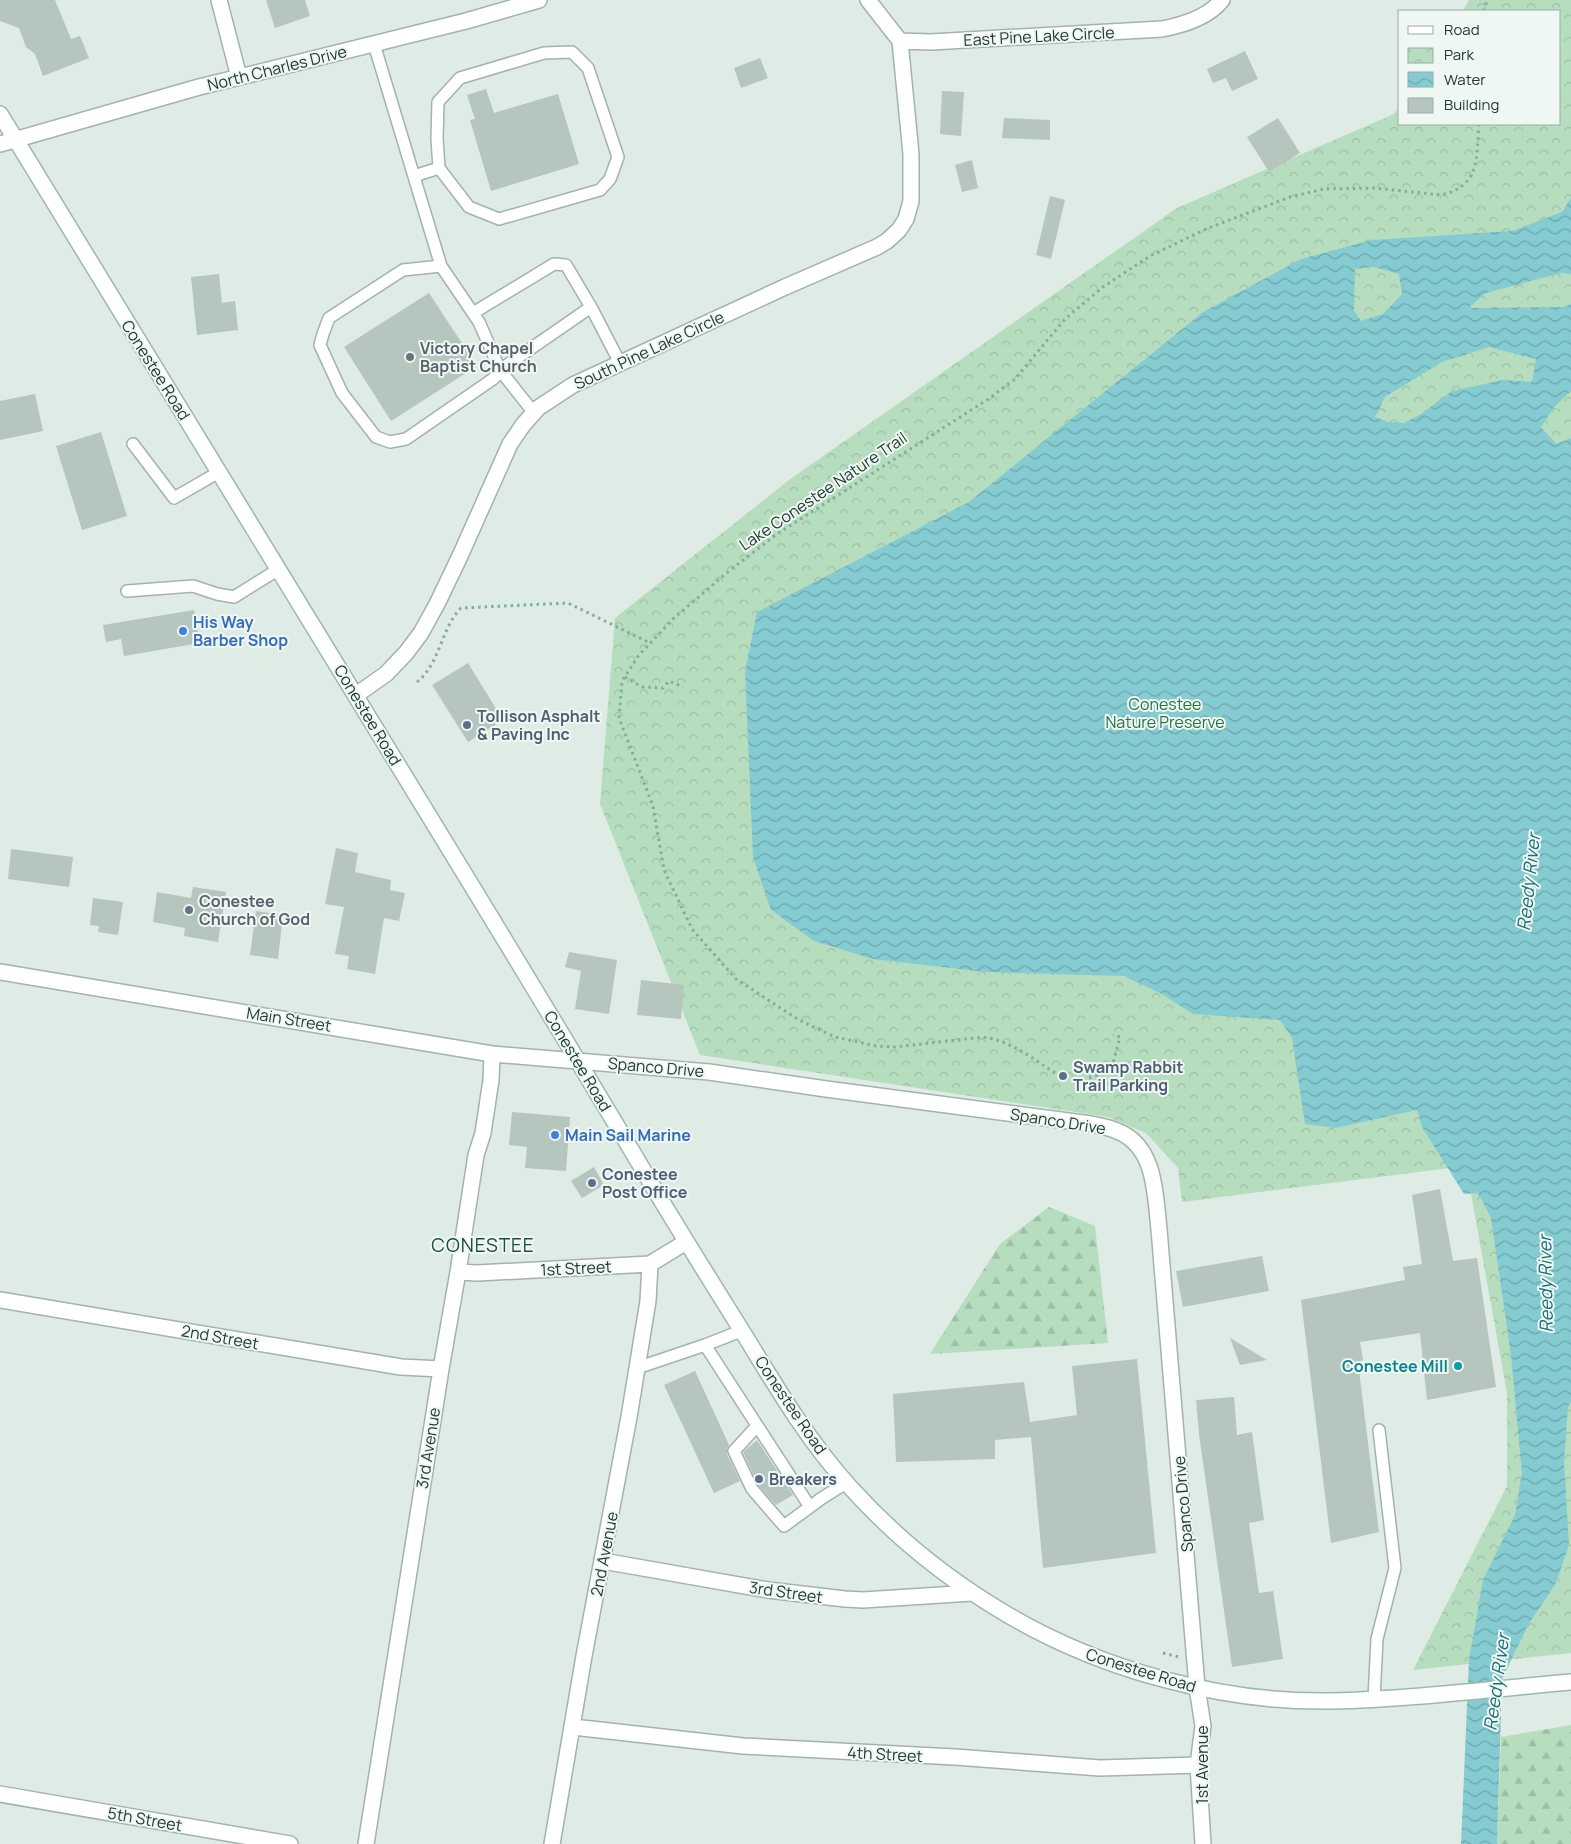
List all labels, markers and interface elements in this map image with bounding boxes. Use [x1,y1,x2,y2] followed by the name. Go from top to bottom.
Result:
[1398,10,1561,125] legend
[1444,19,1480,40] text: Road
[963,21,1115,51] street label: East Pine Lake Circle
[205,40,349,96] street label: North Charles Drive
[1444,44,1474,65] text: Park
[1444,69,1486,90] text: Water
[1444,94,1499,115] text: Building
[570,306,728,394] street label: South Pine Lake Circle
[116,316,196,424] street label: Conestee Road
[420,337,537,377] place label: Victory Chapel Baptist Church
[404,351,416,363] marker: Victory Chapel Baptist Church
[735,427,911,555] street label: Lake Conestee Nature Trail
[193,611,288,651] place label: His Way Barber Shop
[177,625,189,637] marker: His Way Barber Shop
[329,660,407,770] street label: Conestee Road
[1105,693,1225,733] park label: Conestee Nature Preserve
[477,705,600,745] place label: Tollison Asphalt & Paving Inc
[461,719,473,731] marker: Tollison Asphalt & Paving Inc
[1511,830,1545,932] water label: Reedy River
[199,890,310,930] place label: Conestee Church of God
[183,904,195,916] marker: Conestee Church of God
[245,1001,333,1037] street label: Main Street
[539,1006,617,1116] street label: Conestee Road
[607,1052,705,1082] street label: Spanco Drive
[1073,1056,1184,1096] place label: Swamp Rabbit Trail Parking
[1057,1070,1069,1082] marker: Swamp Rabbit Trail Parking
[1009,1103,1107,1139] street label: Spanco Drive
[565,1124,691,1146] place label: Main Sail Marine
[549,1129,561,1141] marker: Main Sail Marine
[602,1163,688,1203] place label: Conestee Post Office
[586,1177,598,1189] marker: Conestee Post Office
[431,1232,535,1258] district label: CONESTEE
[1532,1233,1558,1333] water label: Reedy River
[540,1255,612,1281] street label: 1st Street
[180,1319,260,1355] street label: 2nd Street
[750,1352,832,1458] street label: Conestee Road
[1342,1355,1448,1377] place label: Conestee Mill
[1452,1360,1464,1372] marker: Conestee Mill
[411,1406,445,1490] street label: 3rd Avenue
[1168,1455,1198,1553] street label: Spanco Drive
[769,1468,837,1490] place label: Breakers
[753,1473,765,1485] marker: Breakers
[585,1510,623,1598] street label: 2nd Avenue
[748,1576,824,1608] street label: 3rd Street
[1477,1630,1515,1732] water label: Reedy River
[1083,1643,1199,1697] street label: Conestee Road
[1191,1725,1213,1805] street label: 1st Avenue
[847,1741,923,1767] street label: 4th Street
[106,1802,184,1836] street label: 5th Street

